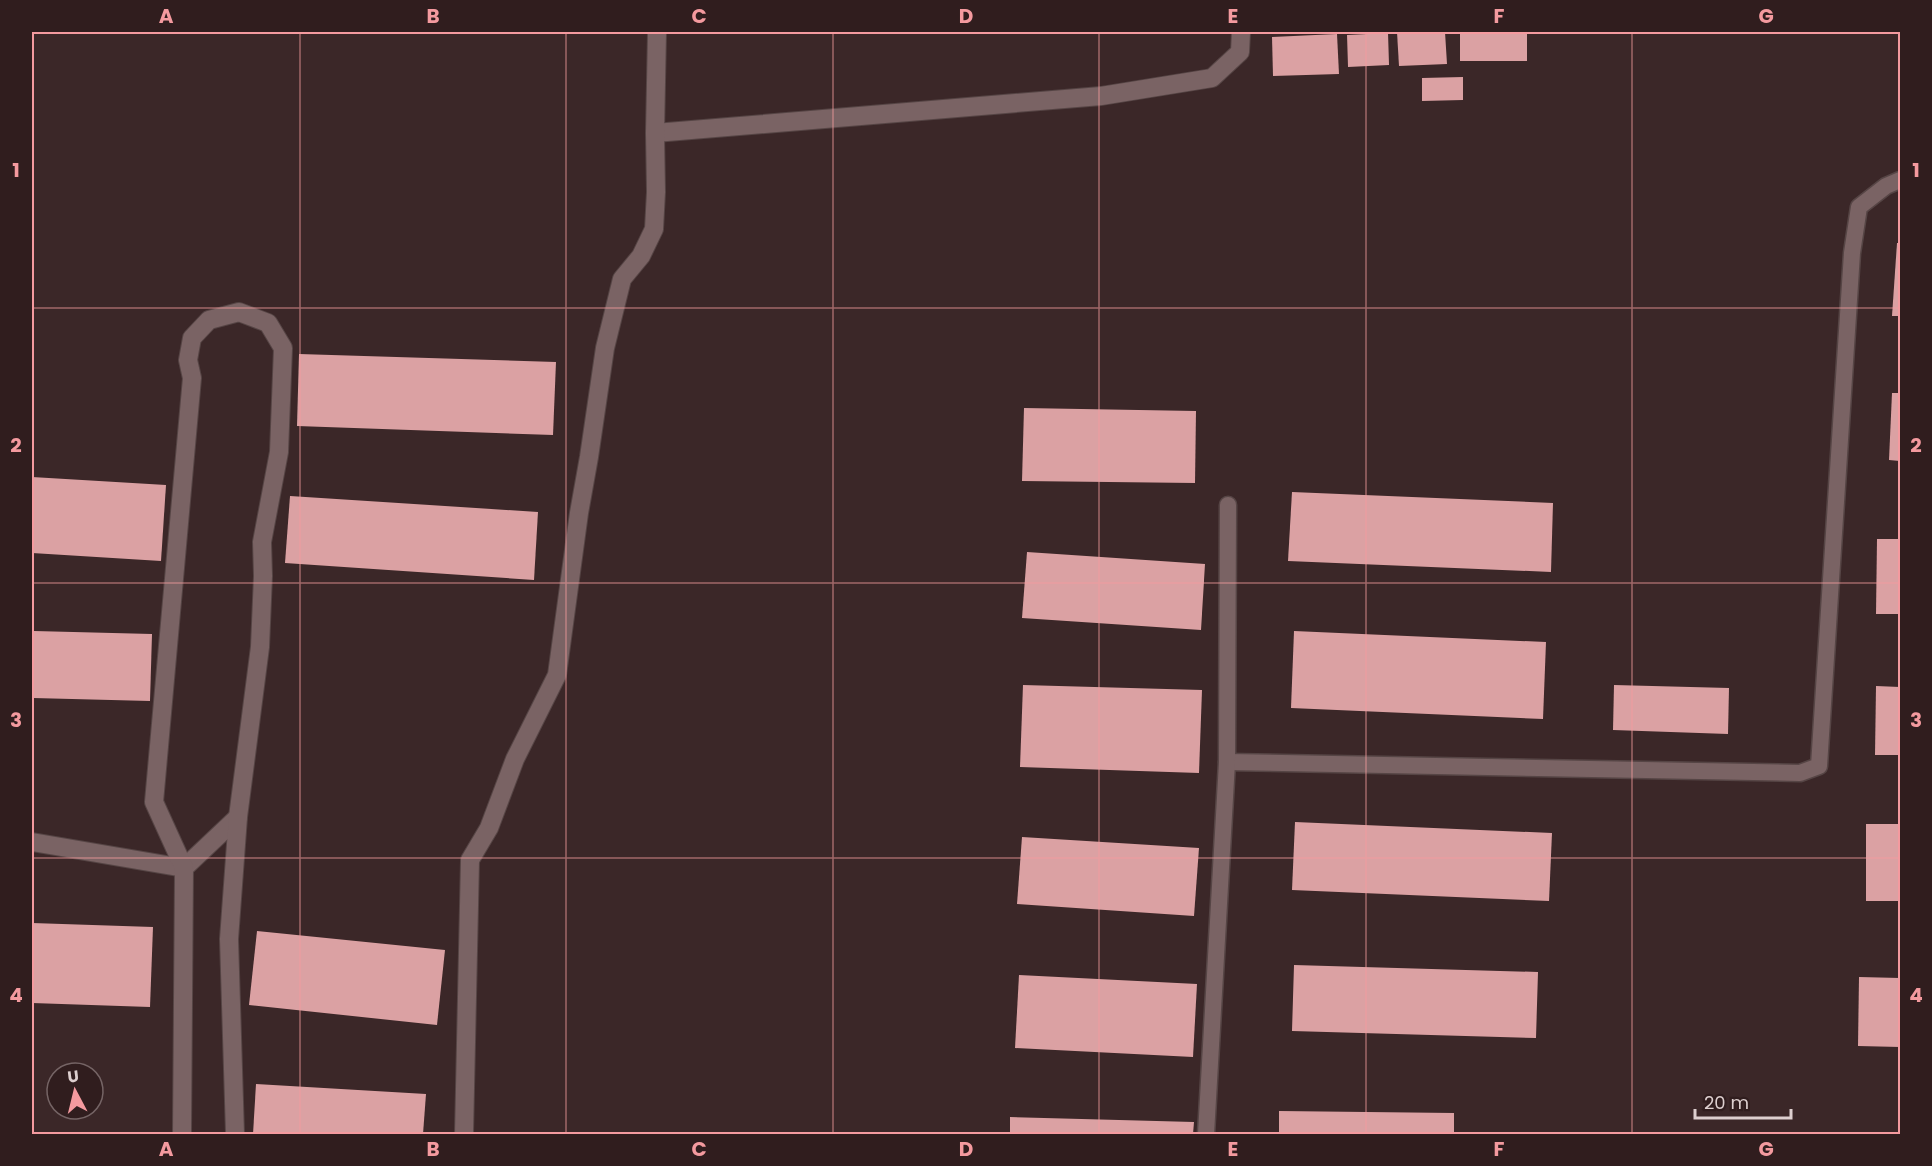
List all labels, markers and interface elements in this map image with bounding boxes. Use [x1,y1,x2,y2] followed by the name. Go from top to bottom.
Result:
[159,2,174,30] text: A
[426,2,440,30] text: B
[691,2,707,30] text: C
[959,2,973,30] text: D
[1228,2,1238,30] text: E
[1494,2,1505,30] text: F
[1758,2,1774,30] text: G
[12,156,20,184] text: 1
[1912,156,1920,184] text: 1
[10,431,22,459] text: 2
[1910,431,1922,459] text: 2
[10,706,22,734] text: 3
[1910,706,1922,734] text: 3
[9,981,23,1009] text: 4
[1909,981,1923,1009] text: 4
[45,1061,105,1121] north arrow
[66,1065,80,1089] text: U
[1695,1082,1791,1120] scale bar
[1704,1090,1749,1115] text: 20 m
[159,1135,174,1163] text: A
[426,1135,440,1163] text: B
[691,1135,707,1163] text: C
[959,1135,973,1163] text: D
[1228,1135,1238,1163] text: E
[1494,1135,1505,1163] text: F
[1758,1135,1774,1163] text: G

